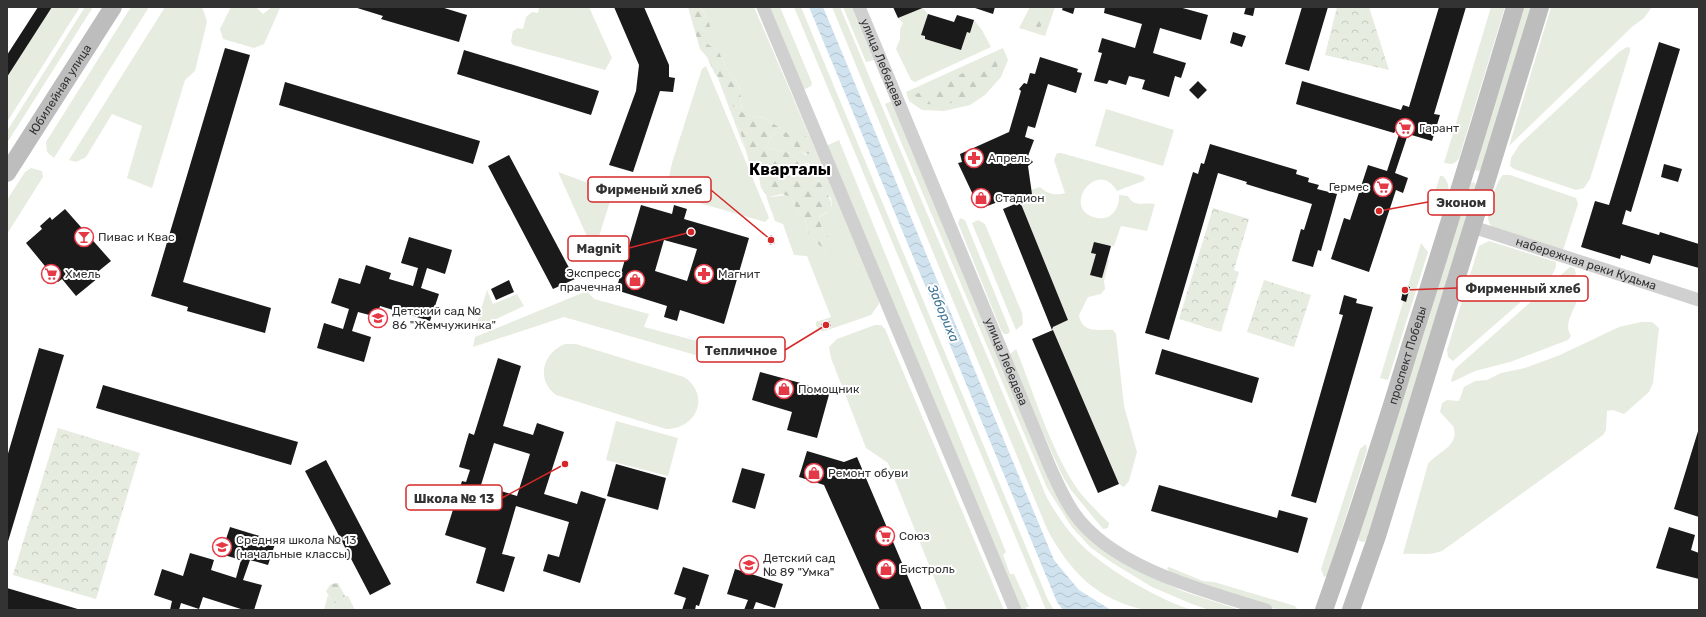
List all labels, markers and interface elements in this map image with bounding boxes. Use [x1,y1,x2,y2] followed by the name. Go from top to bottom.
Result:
[858,16,906,108] street label: улица Лебедева
[26,42,94,137] street label: Юбилейная улица
[1394,117,1416,139] supermarket icon: Гарант
[1419,121,1459,135] place label: Гарант
[963,147,985,169] pharmacy icon: Апрель
[988,151,1030,165] place label: Апрель
[749,160,831,179] district label: Кварталы
[1372,176,1394,198] supermarket icon: Гермес
[588,177,711,202] callout: Фирменый хлеб
[1329,180,1369,194] place label: Гермес
[595,182,703,197] text: Фирменый хлеб
[970,187,992,209] shop icon: Стадион
[1428,190,1494,215] callout: Эконом
[995,191,1044,205] place label: Стадион
[1436,195,1486,210] text: Эконом
[73,226,95,248] bar icon: Пивас и Квас
[98,230,175,244] place label: Пивас и Квас
[1514,234,1658,293] street label: набережная реки Кудьма
[568,236,629,261] callout: Magnit
[577,241,621,256] text: Magnit
[40,263,62,285] supermarket icon: Хмель
[693,263,715,285] pharmacy icon: Магнит
[560,266,621,294] place label: Экспресс прачечная
[65,267,100,281] place label: Хмель
[718,267,760,281] place label: Магнит
[624,269,646,291] shop icon: Экспресс прачечная
[1457,276,1588,301] callout: Фирменный хлеб
[924,281,962,344] water label: Забориха
[1465,281,1581,296] text: Фирменный хлеб
[392,304,496,332] place label: Детский сад № 86 "Жемчужинка"
[1386,305,1429,406] street label: проспект Победы
[367,307,389,329] school or university icon: Детский сад № 86 "Жемчужинка"
[982,316,1031,408] street label: улица Лебедева
[697,337,785,362] callout: Тепличное
[705,343,777,358] text: Тепличное
[773,378,795,400] shop icon: Помощник
[798,382,860,396] place label: Помощник
[803,462,825,484] shop icon: Ремонт обуви
[828,466,908,480] place label: Ремонт обуви
[406,485,502,510] callout: Школа № 13
[414,491,495,506] text: Школа № 13
[874,525,896,547] supermarket icon: Союз
[899,529,930,543] place label: Союз
[236,533,356,561] place label: Средняя школа № 13 (начальные классы)
[211,536,233,558] school or university icon: Средняя школа № 13 (начальные классы)
[763,551,835,579] place label: Детский сад № 89 "Умка"
[738,554,760,576] school or university icon: Детский сад № 89 "Умка"
[875,558,897,580] shop icon: Бистроль
[900,562,955,576] place label: Бистроль

